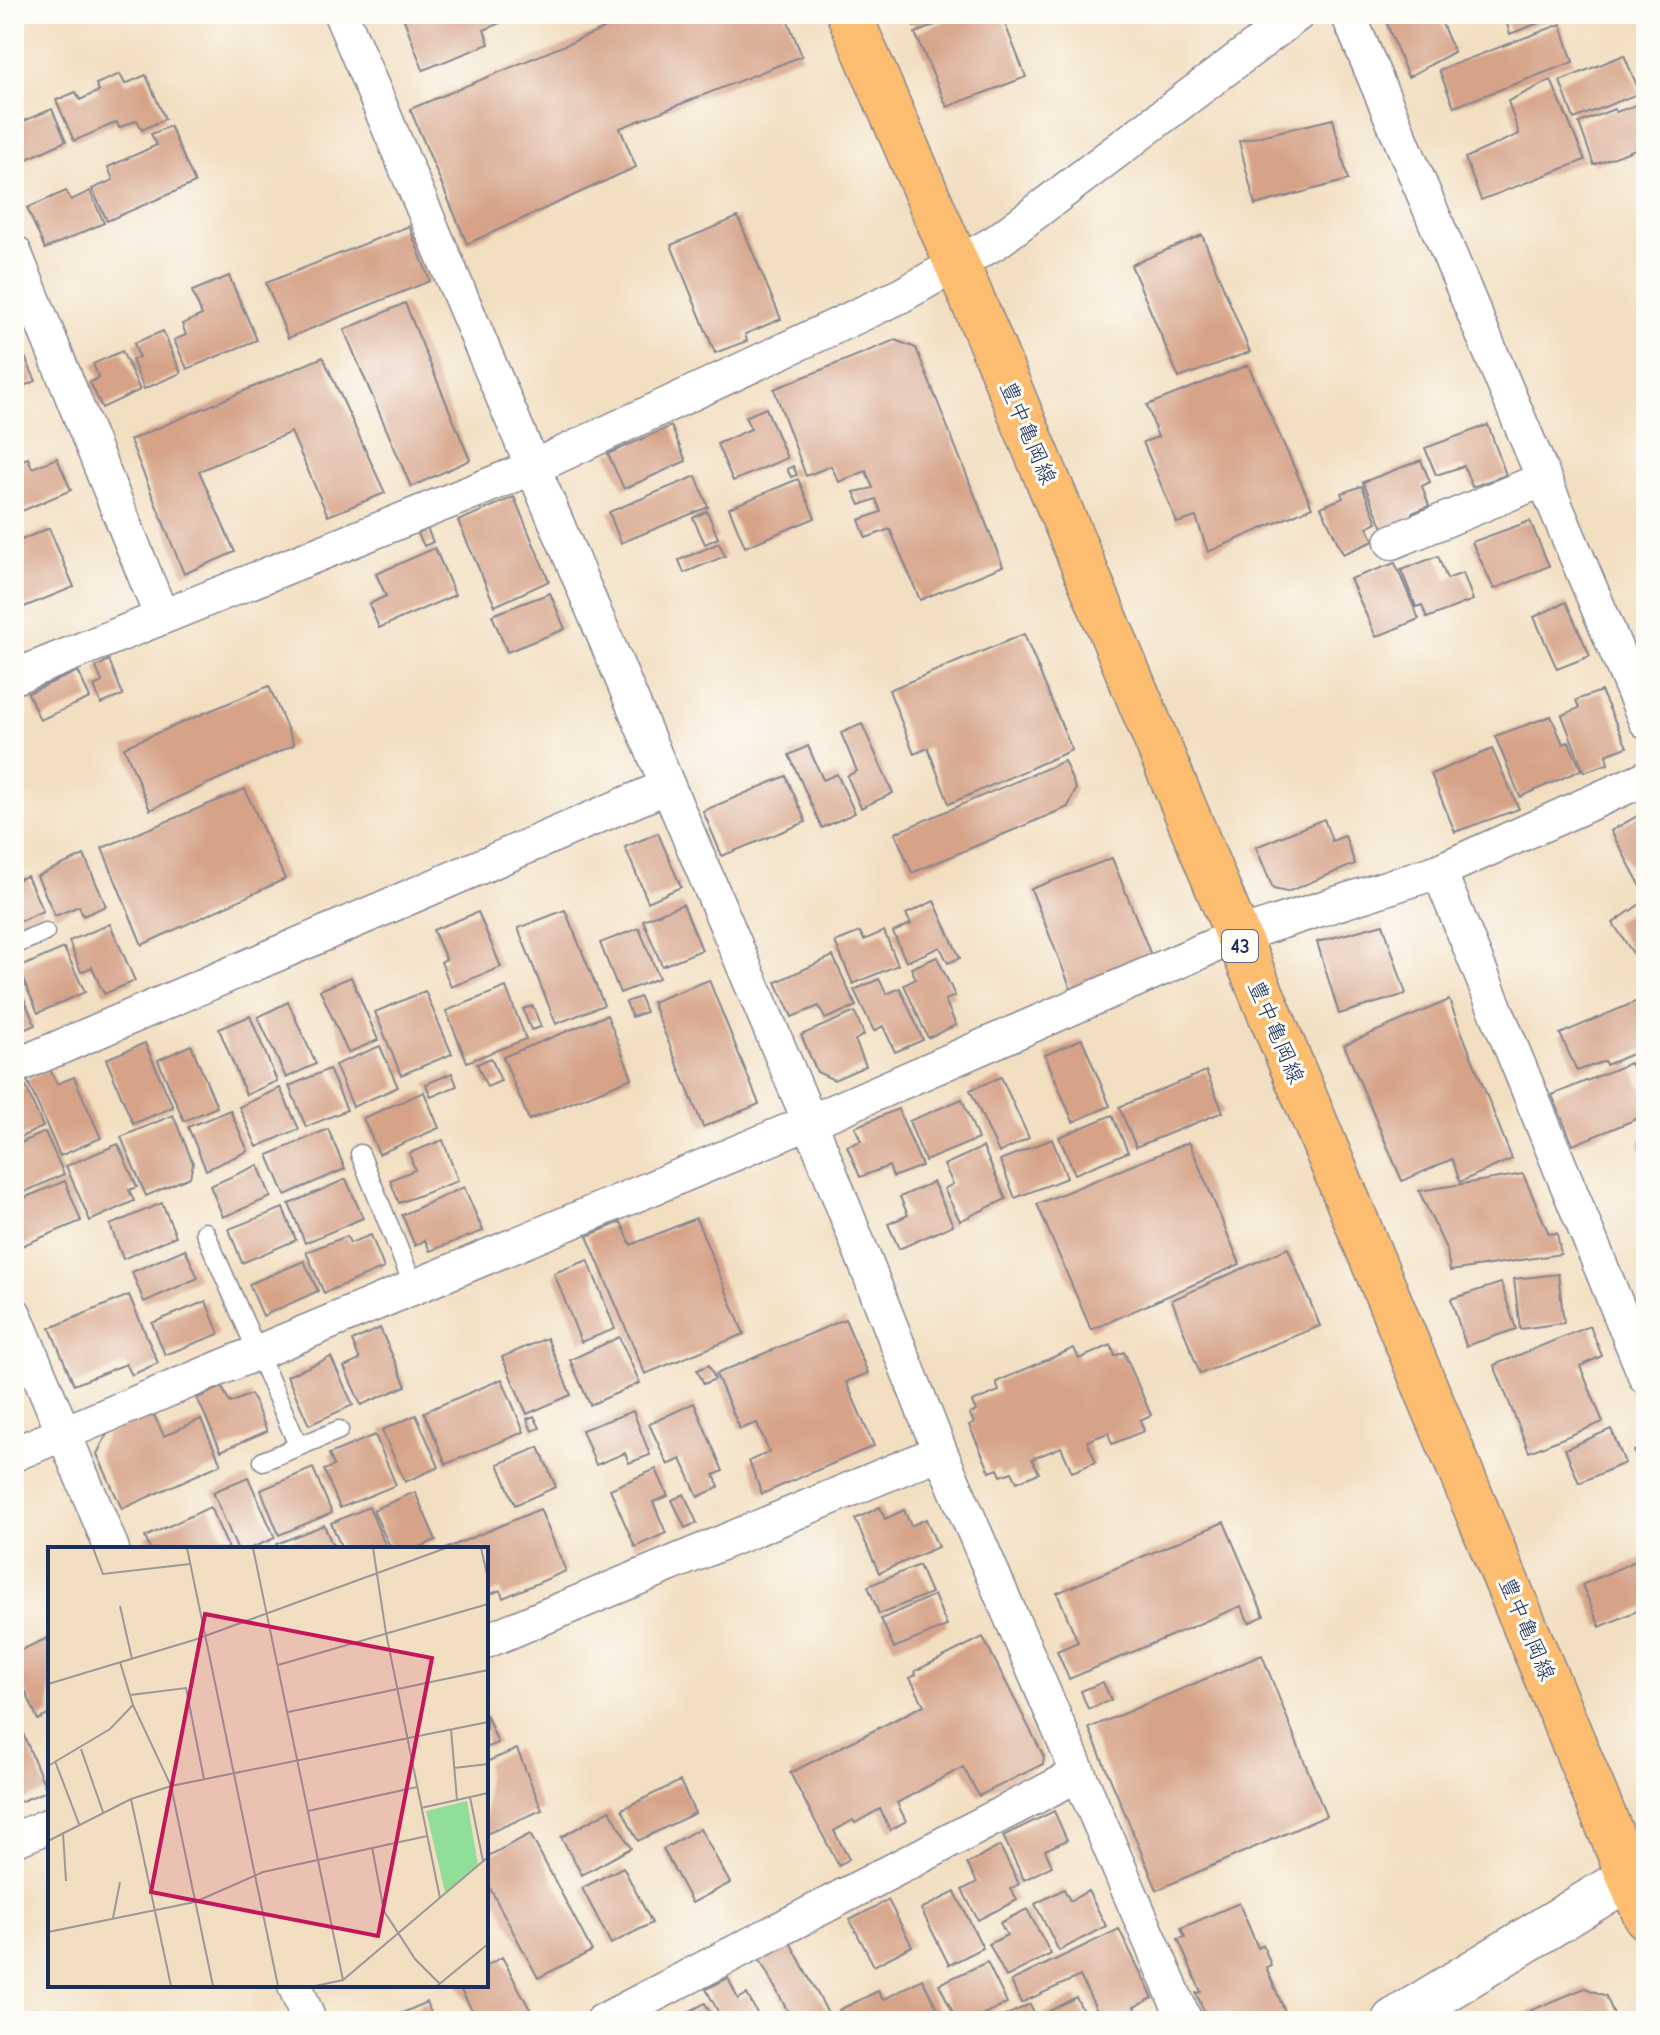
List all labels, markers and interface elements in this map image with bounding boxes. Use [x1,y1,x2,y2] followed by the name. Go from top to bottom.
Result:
[995,377,1061,489] street label: 豊中亀岡線
[1222,930,1258,962] road number: 43
[1243,976,1309,1088] street label: 豊中亀岡線
[48,1547,488,1987] inset map
[1494,1573,1560,1685] street label: 豊中亀岡線

